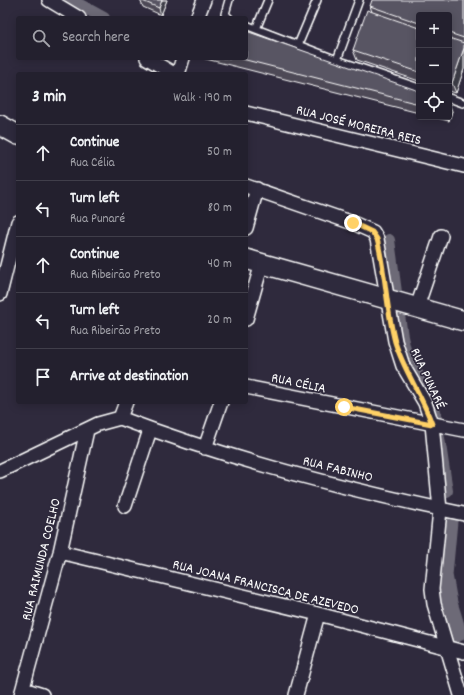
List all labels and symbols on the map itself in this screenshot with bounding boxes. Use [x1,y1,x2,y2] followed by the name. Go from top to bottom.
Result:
[294,101,423,151] street label: RUA JOSÉ MOREIRA REIS
[344,214,362,232] route end
[404,345,450,413] street label: RUA PUNARÉ
[269,368,328,400] street label: RUA CÉLIA
[335,398,353,416] route start
[300,452,375,488] street label: RUA FABINHO
[17,496,67,623] street label: RUA RAIMUNDA COELHO
[170,555,361,621] street label: RUA JOANA FRANCISCA DE AZEVEDO

